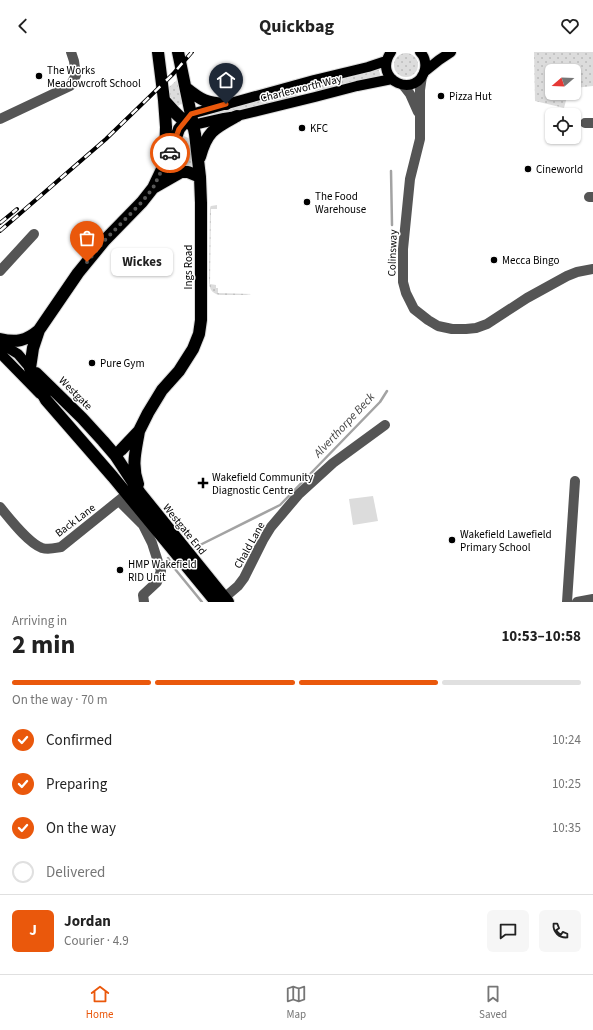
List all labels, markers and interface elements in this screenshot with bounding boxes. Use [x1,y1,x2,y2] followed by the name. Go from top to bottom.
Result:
[259,14,334,39] text: Quickbag
[12,15,34,37] icon: back
[559,15,581,37] icon: heart
[47,63,141,91] place label: The Works Meadowcroft School
[209,63,243,104] pin
[545,64,581,100] north arrow
[545,64,581,144] map controls
[215,69,237,91] icon: home
[34,71,44,81] marker: The Works Meadowcroft School
[259,71,343,106] street label: Charlesworth Way
[449,89,492,104] place label: Pizza Hut
[436,91,446,101] marker: Pizza Hut
[545,108,581,144] button: locate
[310,121,328,136] place label: KFC
[297,123,307,133] marker: KFC
[150,133,190,173] courier
[159,142,181,164] icon: car
[536,162,583,177] place label: Cineworld
[523,164,533,174] marker: Cineworld
[315,189,367,217] place label: The Food Warehouse
[302,197,312,207] marker: The Food Warehouse
[70,221,104,262] pin
[76,227,98,249] icon: bag
[384,229,401,277] street label: Colinsway
[181,245,196,289] street label: Ings Road
[111,248,173,276] callout: Wickes
[122,253,162,271] text: Wickes
[502,253,559,268] place label: Mecca Bingo
[489,255,499,265] marker: Mecca Bingo
[100,356,145,371] place label: Pure Gym
[87,358,97,368] marker: Pure Gym
[56,373,96,414] street label: Westgate
[309,389,379,462] water label: Alverthorpe Beck
[212,470,313,498] place label: Wakefield Community Diagnostic Centre
[197,477,209,489] marker: Wakefield Community Diagnostic Centre
[52,500,99,541] street label: Back Lane
[159,500,210,558] street label: Westgate End
[230,519,269,571] street label: Chald Lane
[460,527,552,555] place label: Wakefield Lawefield Primary School
[447,535,457,545] marker: Wakefield Lawefield Primary School
[128,557,197,585] place label: HMP Wakefield RID Unit
[115,565,125,575] marker: HMP Wakefield RID Unit
[12,612,67,630] text: Arriving in
[12,626,75,663] text: 2 min
[501,626,581,647] text: 10:53–10:58
[12,691,107,709] text: On the way · 70 m
[12,729,34,751] icon: check
[46,730,112,751] text: Confirmed
[552,731,581,749] text: 10:24
[12,773,34,795] icon: check
[46,774,107,795] text: Preparing
[552,775,581,793] text: 10:25
[12,817,34,839] icon: check
[46,818,116,839] text: On the way
[552,819,581,837] text: 10:35
[46,862,105,883] text: Delivered
[487,910,529,952] button: chat
[539,910,581,952] button: phone
[64,911,111,932] text: Jordan
[29,920,37,941] text: J
[64,932,129,950] text: Courier · 4.9
[86,983,114,1022] tab: Home
[285,983,307,1022] tab: Map
[479,983,507,1022] tab: Saved

